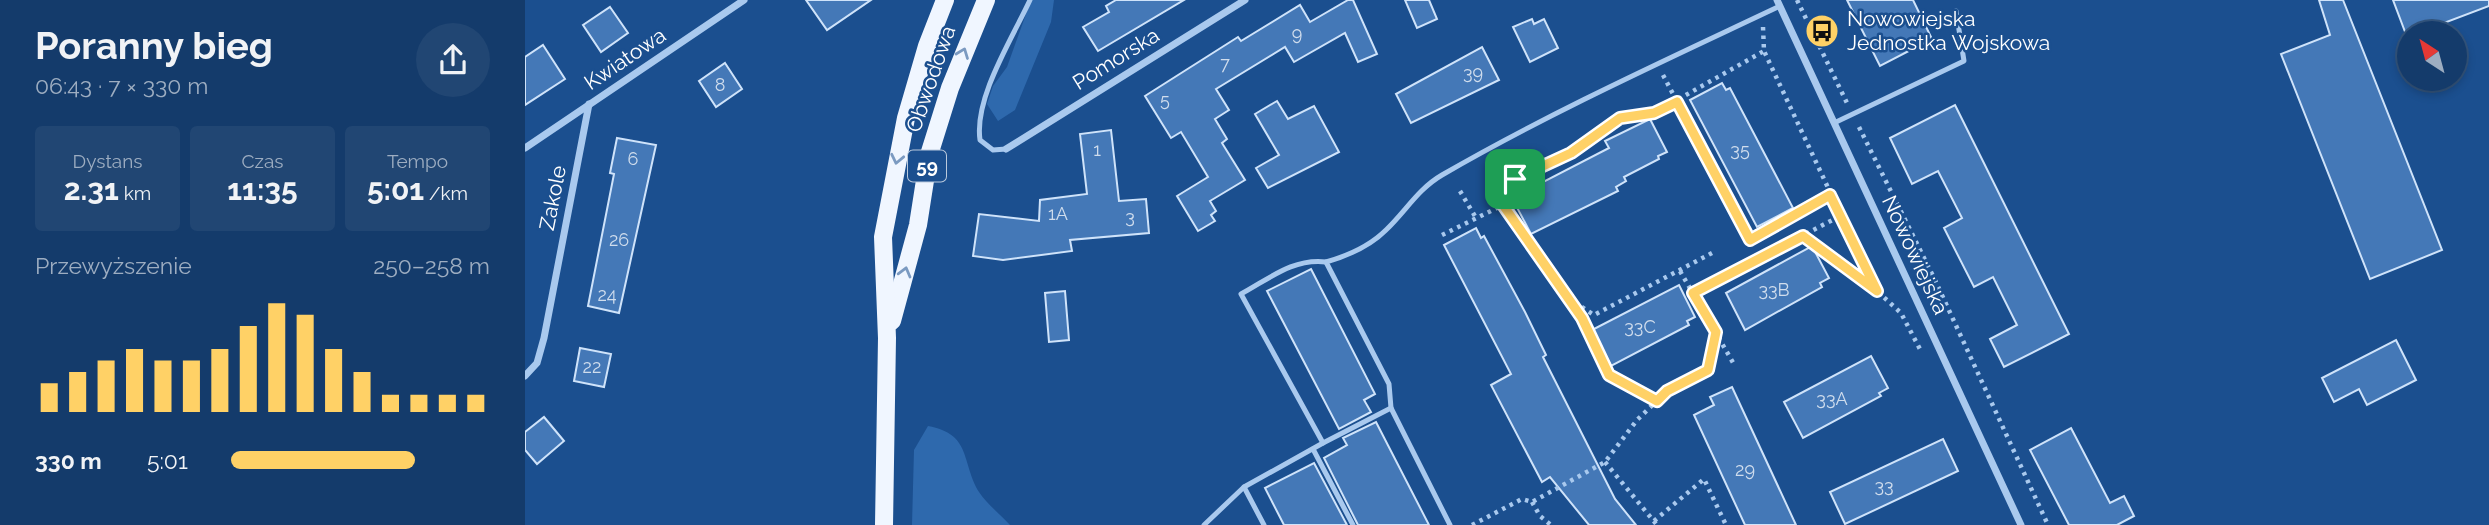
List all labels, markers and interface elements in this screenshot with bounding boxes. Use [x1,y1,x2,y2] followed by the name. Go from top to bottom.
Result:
[1847,6,2050,55] place label: Nowowiejska Jednostka Wojskowa
[1803,12,1841,50] bus stop icon: Nowowiejska Jednostka Wojskowa
[2397,21,2467,91] north arrow
[2397,21,2467,91] map controls
[579,22,670,95] street label: Kwiatowa
[901,22,960,135] street label: Obwodowa
[1068,22,1164,95] street label: Pomorska
[35,23,273,68] text: Poranny bieg
[416,23,490,97] button: share
[1292,23,1302,44] house number: 9
[955,47,969,59] one-way arrow
[1220,53,1230,74] house number: 7
[1463,62,1483,83] house number: 39
[35,72,208,99] text: 06:43 · 7 × 330 m
[715,74,725,95] house number: 8
[1160,89,1170,110] house number: 5
[1093,139,1101,160] house number: 1
[1730,139,1750,160] house number: 35
[628,148,639,169] house number: 6
[1485,149,1545,209] pin
[73,150,142,172] text: Dystans
[242,150,283,172] text: Czas
[387,150,448,172] text: Tempo
[908,150,946,182] road number: 59
[891,153,905,165] one-way arrow
[1496,160,1534,198] icon: arrive
[534,163,571,233] street label: Zakole
[64,172,119,207] text: 2.31
[227,172,298,207] text: 11:35
[367,172,424,207] text: 5:01
[119,182,151,204] text: km
[424,182,468,204] text: /km
[1877,191,1954,318] street label: Nowowiejska
[1048,203,1068,224] house number: 1A
[1125,206,1135,227] house number: 3
[609,229,629,250] house number: 26
[35,252,192,279] text: Przewyższenie
[373,252,490,279] text: 250–258 m
[897,266,911,278] one-way arrow
[1758,279,1790,300] house number: 33B
[597,284,617,305] house number: 24
[1624,316,1656,337] house number: 33C
[583,356,601,377] house number: 22
[1816,388,1848,409] house number: 33A
[35,447,102,474] text: 330 m
[147,447,188,474] text: 5:01
[1735,459,1755,480] house number: 29
[1874,475,1894,496] house number: 33

